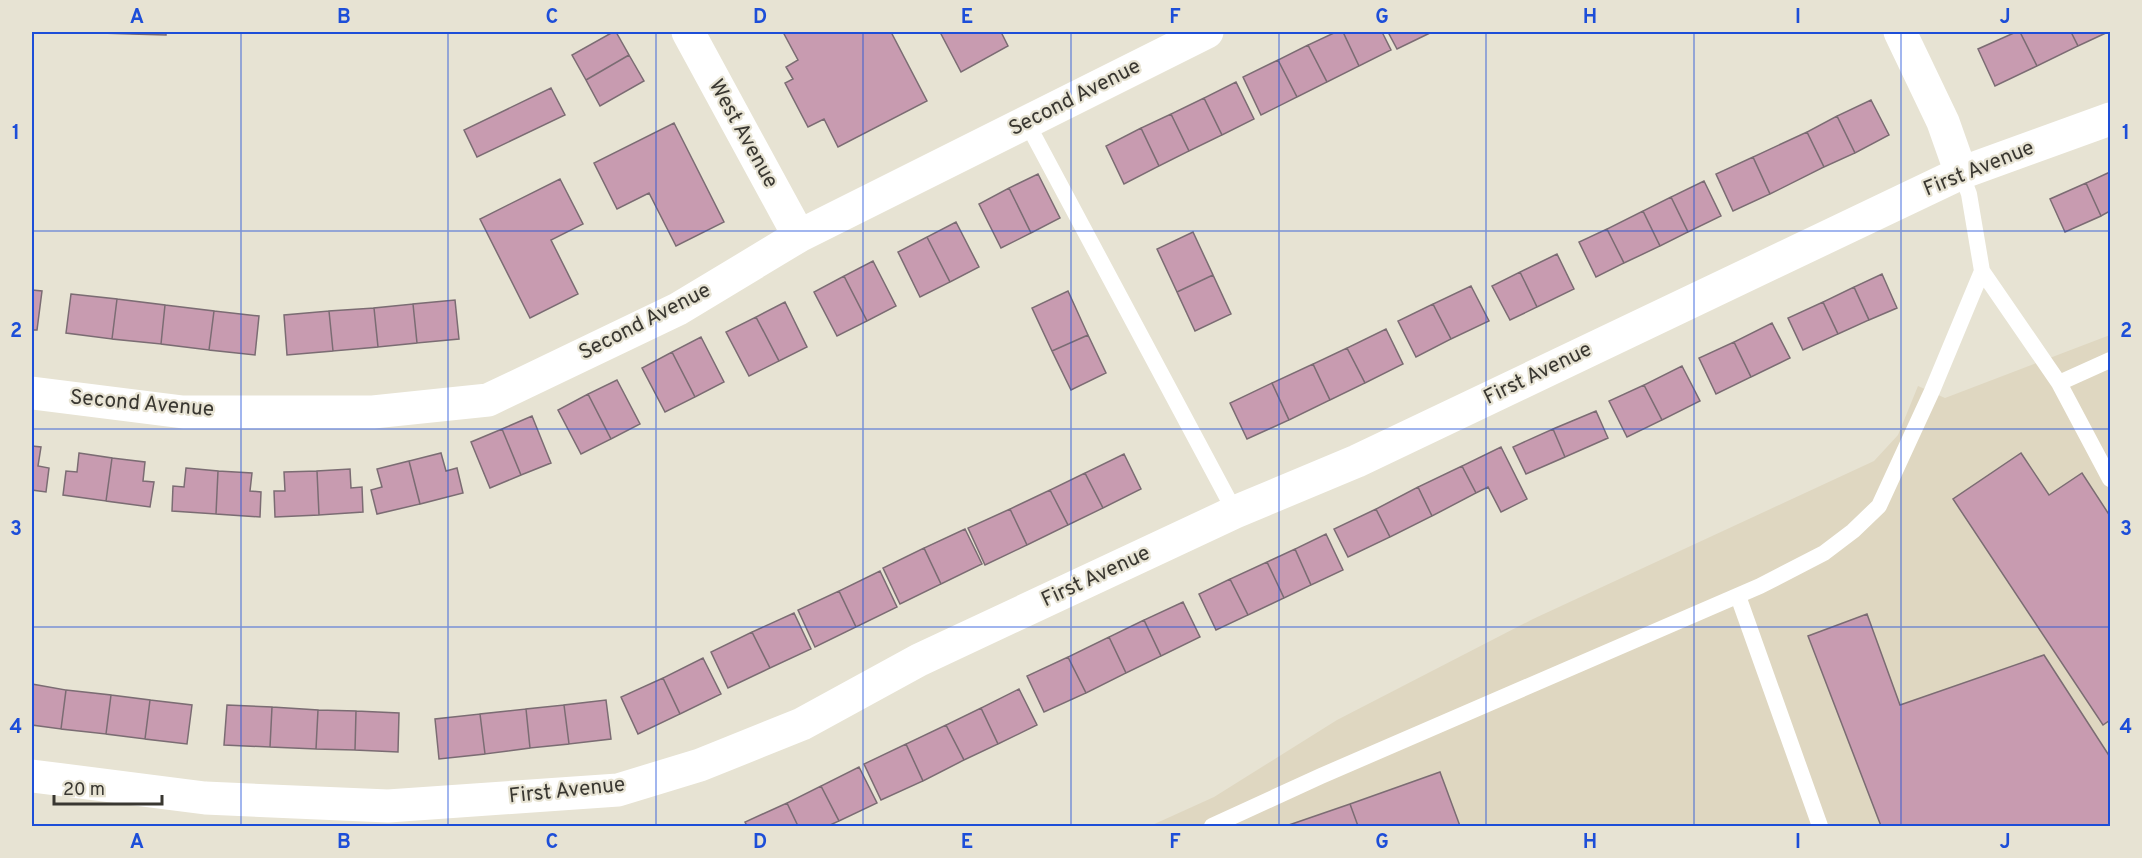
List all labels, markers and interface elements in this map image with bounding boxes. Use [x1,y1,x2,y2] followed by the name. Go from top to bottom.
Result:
[130,5,144,31] text: A
[337,5,351,31] text: B
[546,5,558,31] text: C
[753,5,767,31] text: D
[961,5,973,31] text: E
[1169,5,1181,31] text: F
[1375,5,1389,31] text: G
[1583,5,1597,31] text: H
[1795,5,1801,31] text: I
[1999,5,2011,31] text: J
[1005,53,1145,143] street label: Second Avenue
[702,75,784,193] street label: West Avenue
[12,121,20,147] text: 1
[2122,121,2130,147] text: 1
[1920,135,2038,203] street label: First Avenue
[575,277,715,367] street label: Second Avenue
[10,319,22,345] text: 2
[2120,319,2132,345] text: 2
[1480,336,1596,412] street label: First Avenue
[69,384,215,424] street label: Second Avenue
[10,517,22,543] text: 3
[2120,517,2132,543] text: 3
[1037,540,1155,614] street label: First Avenue
[10,715,22,741] text: 4
[2120,715,2132,741] text: 4
[54,768,162,806] scale bar
[507,771,627,811] street label: First Avenue
[63,779,105,802] text: 20 m
[130,830,144,856] text: A
[337,830,351,856] text: B
[546,830,558,856] text: C
[753,830,767,856] text: D
[961,830,973,856] text: E
[1169,830,1181,856] text: F
[1375,830,1389,856] text: G
[1583,830,1597,856] text: H
[1795,830,1801,856] text: I
[1999,830,2011,856] text: J

